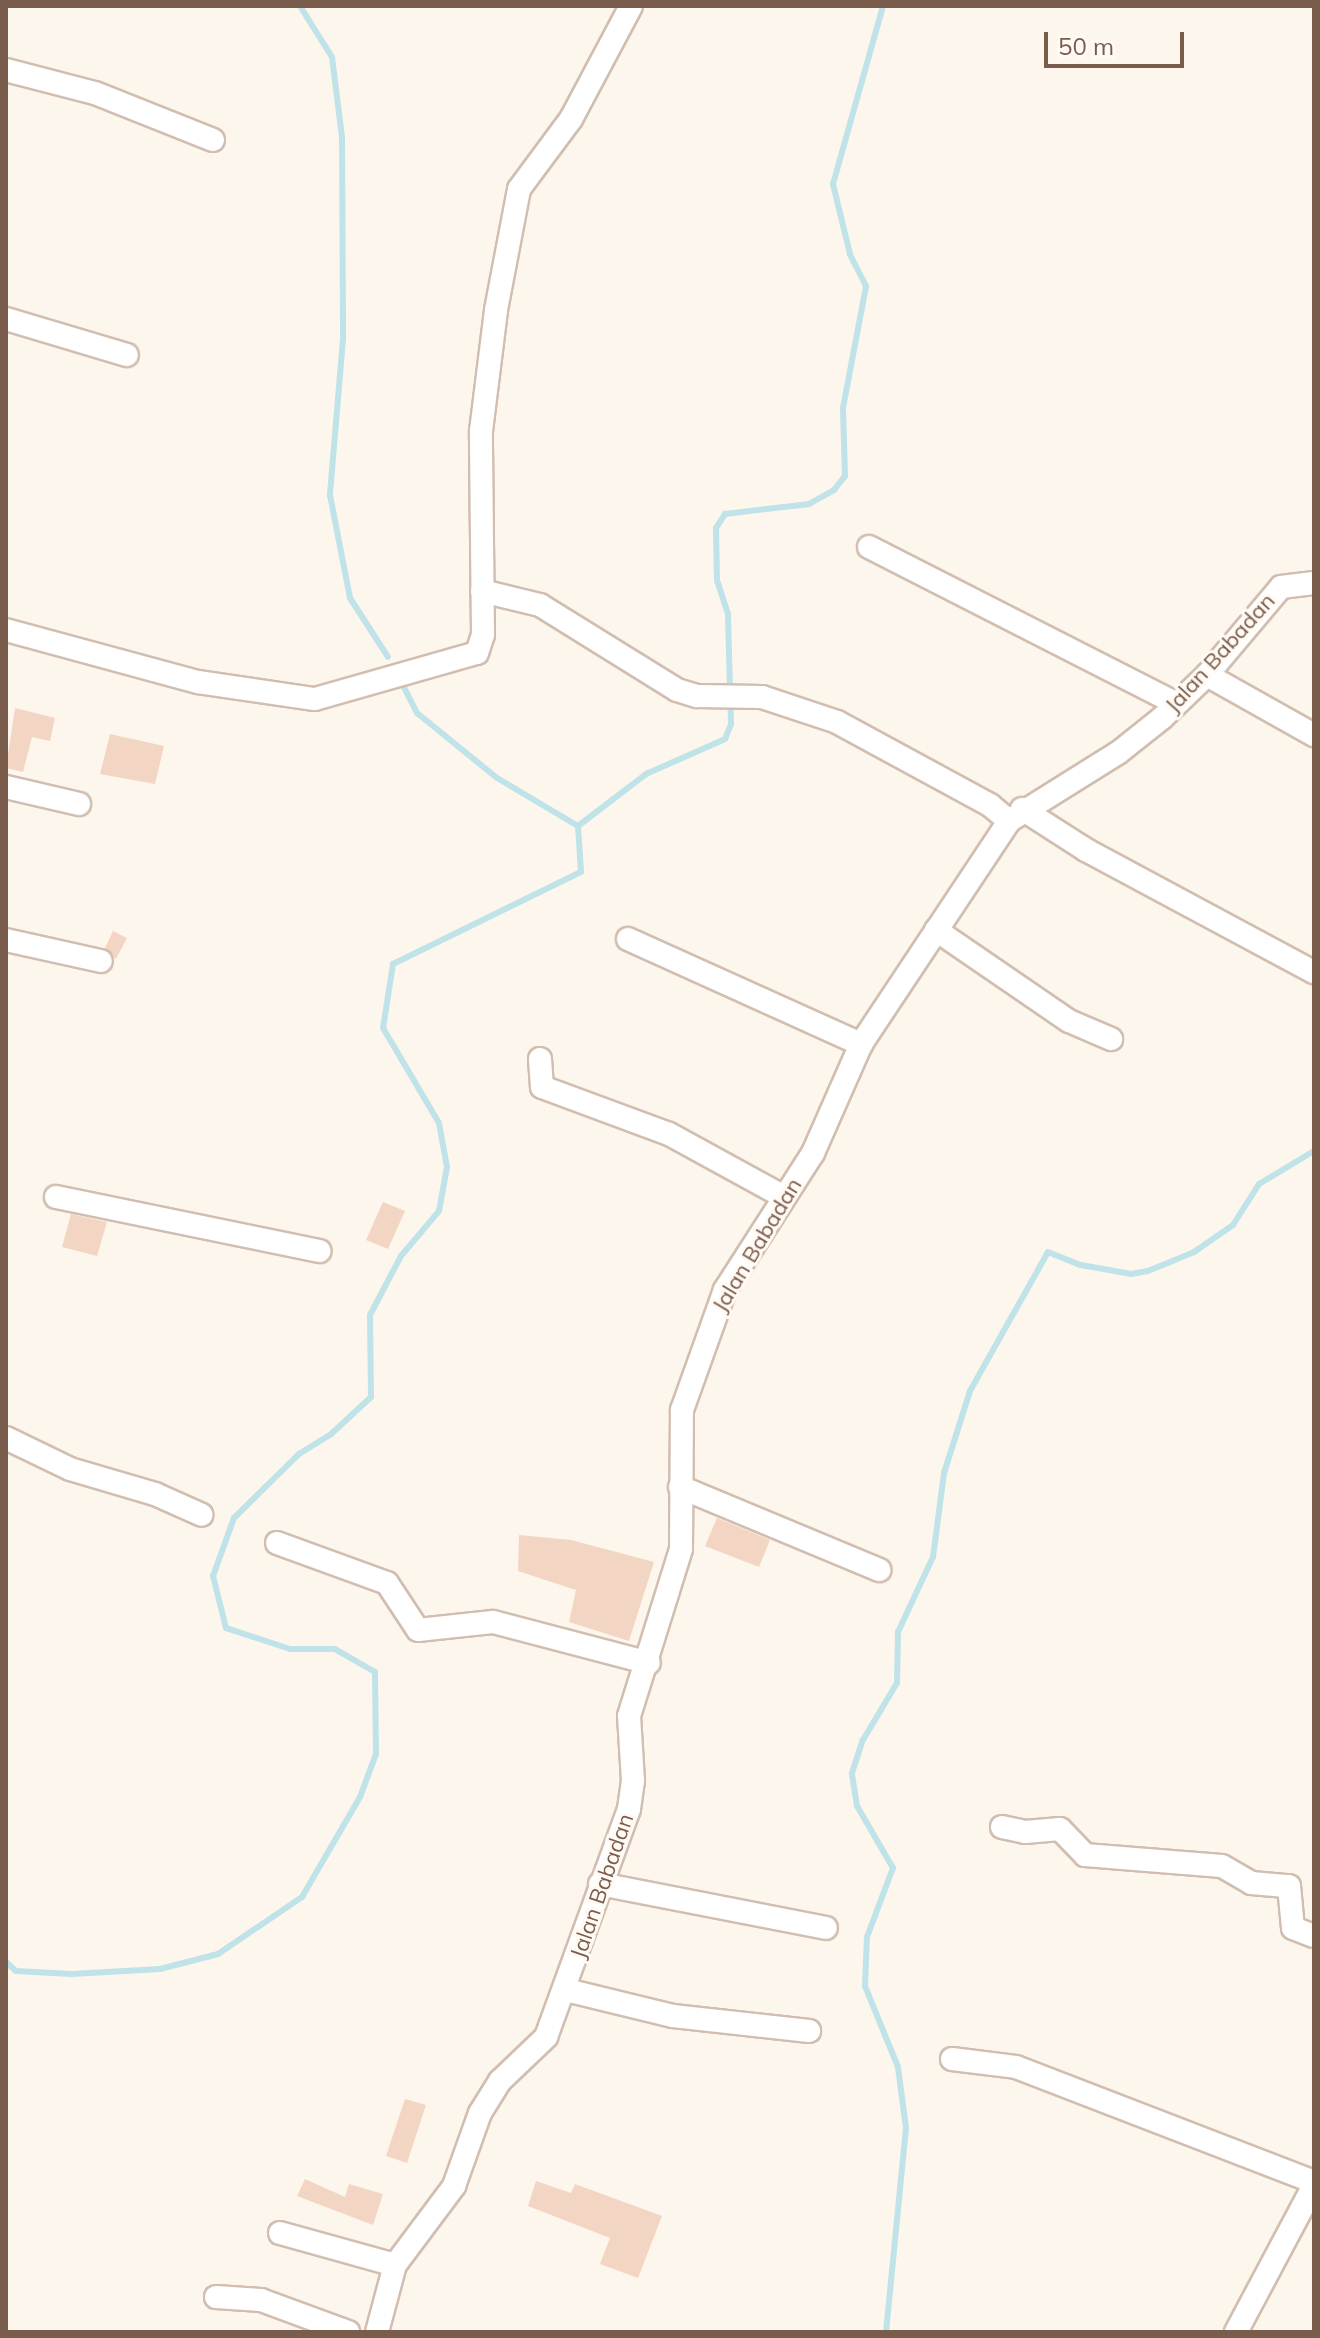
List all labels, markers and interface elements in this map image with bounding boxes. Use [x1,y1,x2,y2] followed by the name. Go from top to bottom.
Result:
[1048,16,1188,66] scale bar
[1058,31,1114,61] text: 50 m
[1160,588,1280,718] street label: Jalan Babadan
[707,1173,807,1317] street label: Jalan Babadan
[565,1810,639,1962] street label: Jalan Babadan

